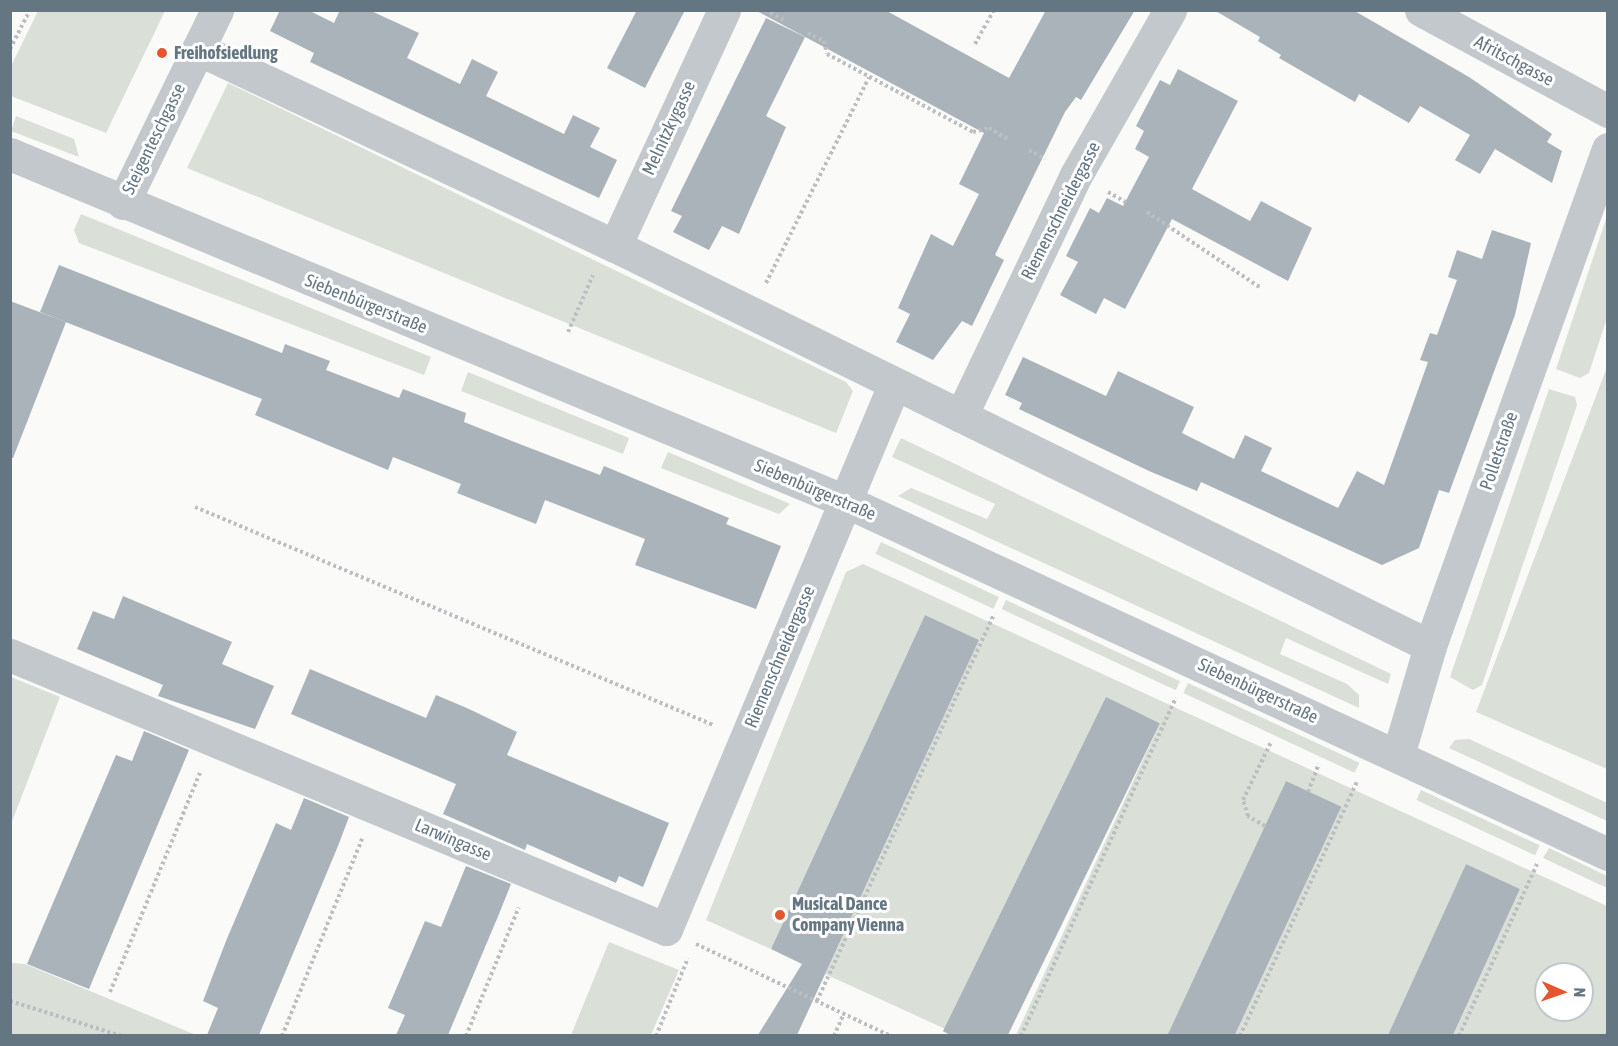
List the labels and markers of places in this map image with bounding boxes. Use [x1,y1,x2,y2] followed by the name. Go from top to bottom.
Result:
[174,42,278,64] place label: Freihofsiedlung
[155,46,169,60] marker: Freihofsiedlung
[792,894,904,936] place label: Musical Dance Company Vienna
[773,908,787,922] marker: Musical Dance Company Vienna

